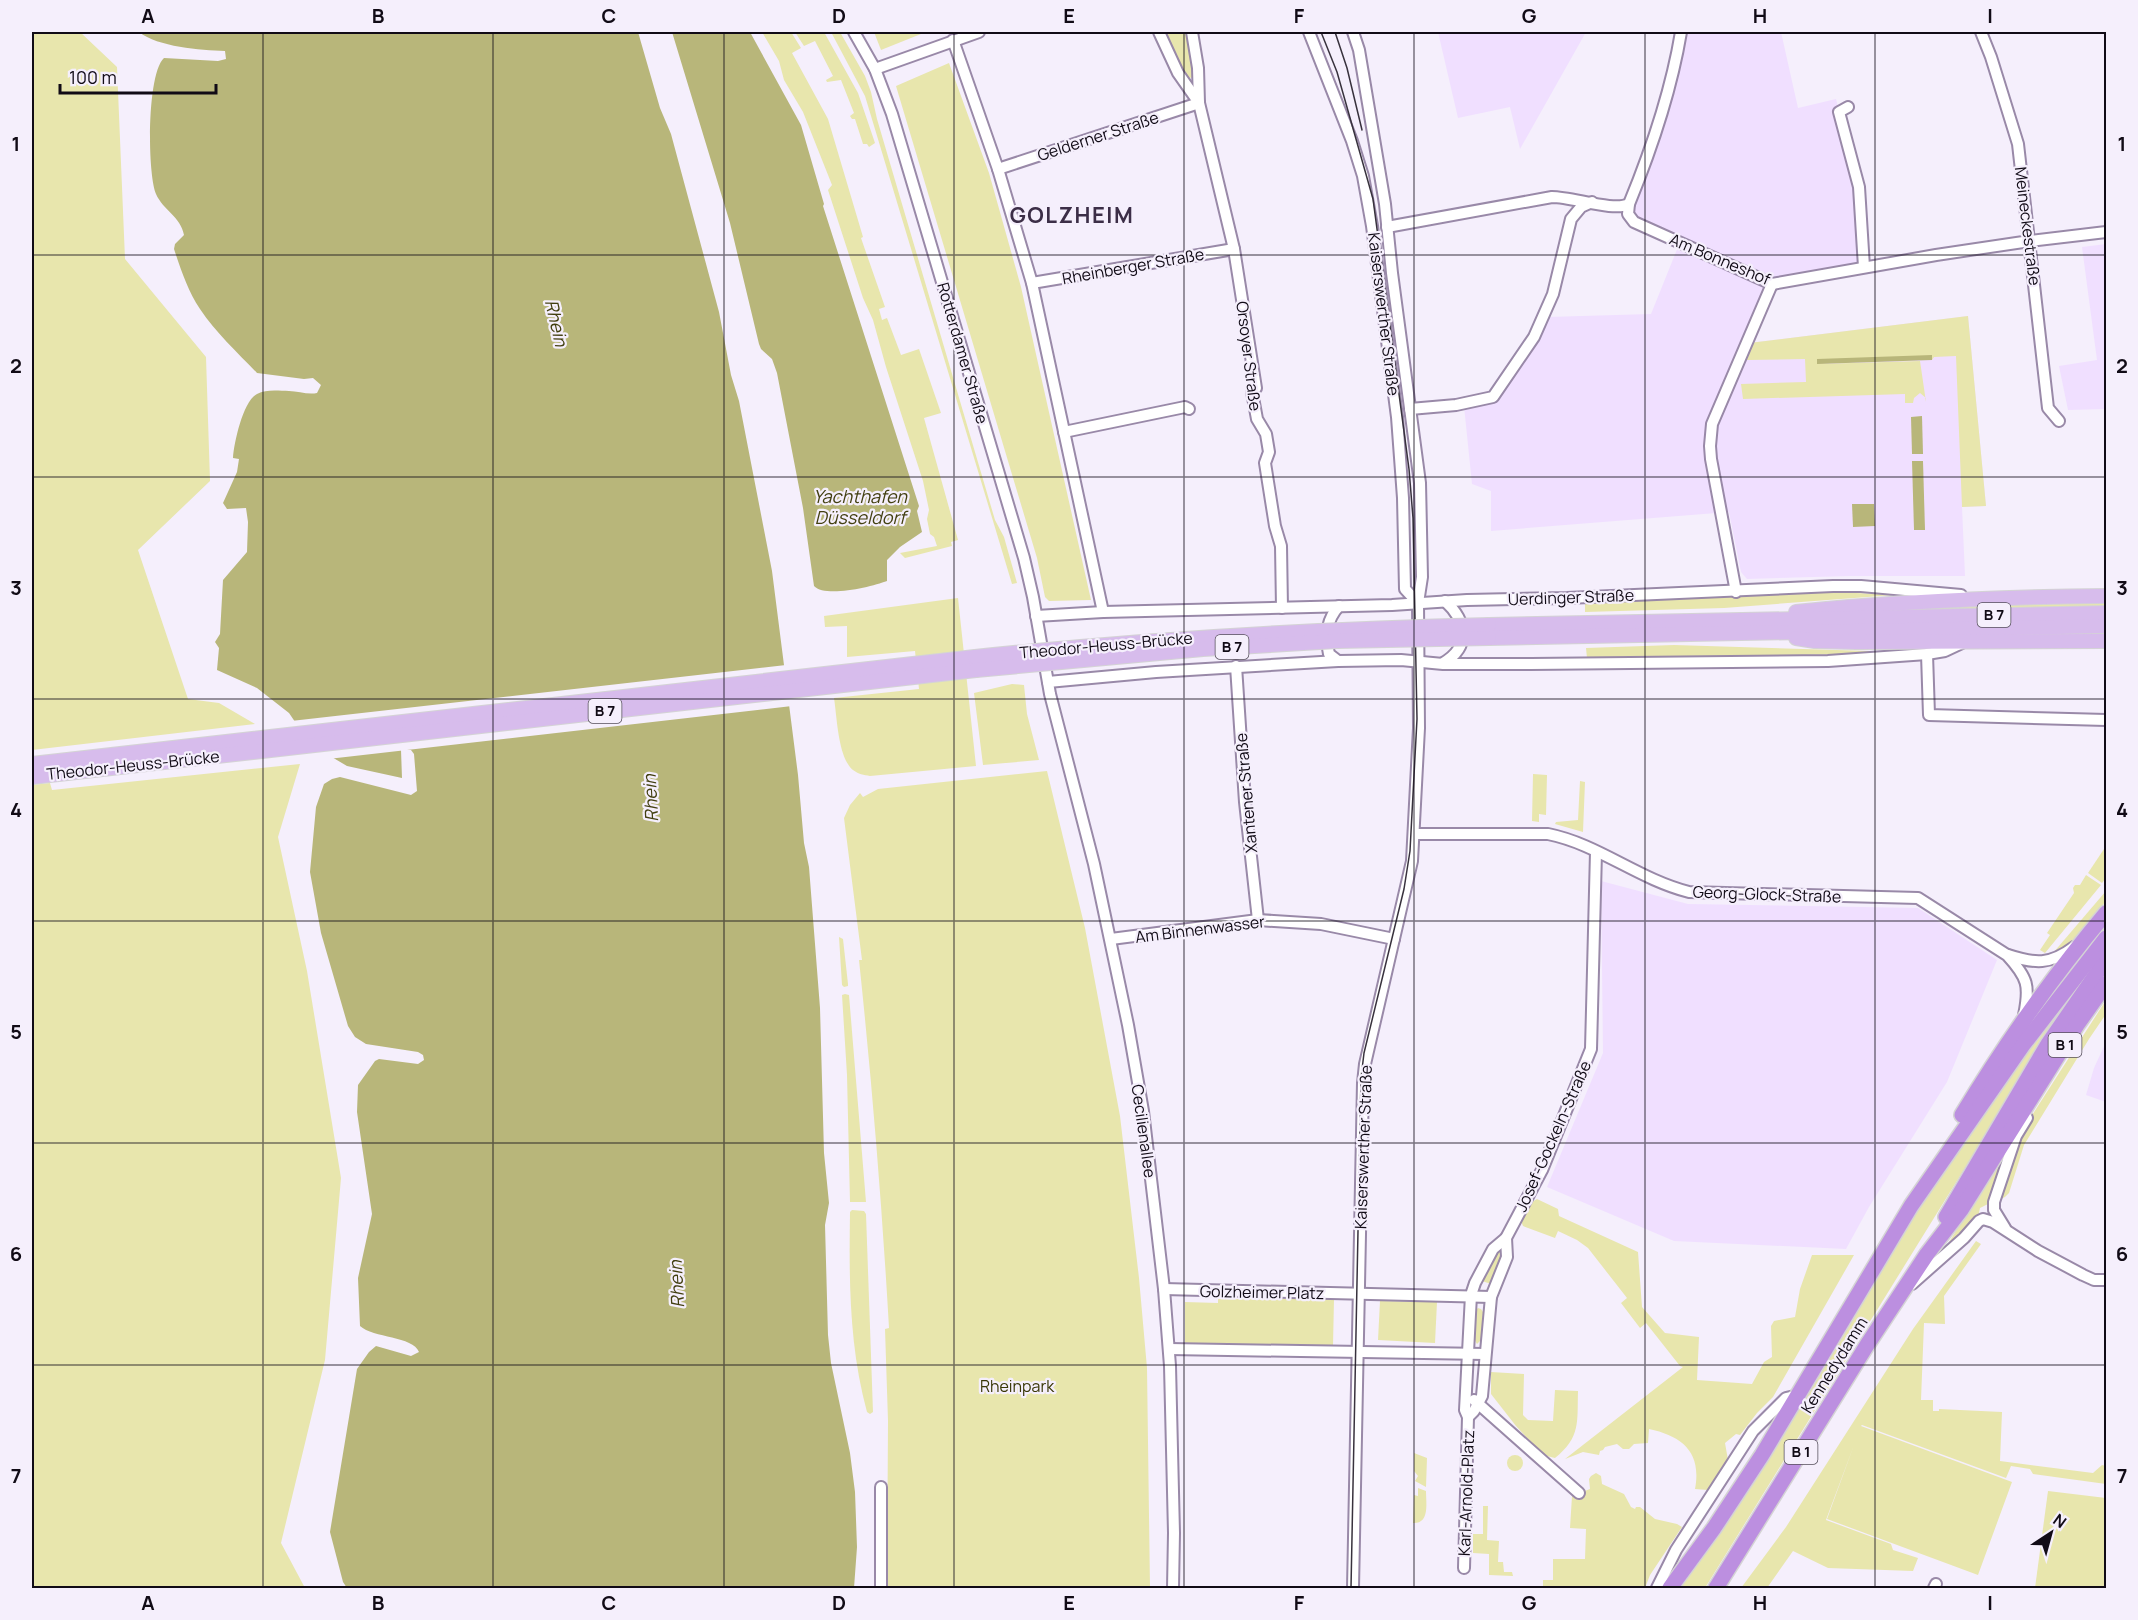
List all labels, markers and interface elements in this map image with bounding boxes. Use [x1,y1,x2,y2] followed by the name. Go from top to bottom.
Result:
[141,2,155,29] text: A
[372,2,385,29] text: B
[602,2,616,29] text: C
[832,2,846,29] text: D
[1063,2,1075,29] text: E
[1294,2,1305,29] text: F
[1522,2,1537,29] text: G
[1753,2,1767,29] text: H
[1987,2,1993,29] text: I
[60,57,216,95] scale bar
[69,65,117,89] text: 100 m
[1035,106,1161,166] street label: Gelderner Straße
[12,130,20,157] text: 1
[2118,130,2126,157] text: 1
[2010,165,2046,287] street label: Meineckestraße
[1010,200,1134,230] district label: GOLZHEIM
[1666,228,1774,290] street label: Am Bonneshof
[1363,231,1405,397] street label: Kaiserswerther Straße
[1060,243,1206,289] street label: Rheinberger Straße
[932,280,994,426] street label: Rotterdamer Straße
[540,297,574,350] water label: Rhein
[1231,300,1267,412] street label: Orsoyer Straße
[10,352,22,379] text: 2
[2116,352,2128,379] text: 2
[813,484,909,529] water label: Yachthafen Düsseldorf
[10,574,22,601] text: 3
[2116,574,2128,601] text: 3
[1508,584,1634,610] street label: Uerdinger Straße
[1978,603,2010,627] road number: B 7
[1019,626,1193,664] street label: Theodor-Heuss-Brücke
[1216,635,1248,659] road number: B 7
[588,699,622,723] road number: B 7
[1230,732,1262,854] street label: Xantener Straße
[45,745,221,785] street label: Theodor-Heuss-Brücke
[637,772,663,822] water label: Rhein
[10,796,22,823] text: 4
[2116,796,2128,823] text: 4
[1692,880,1842,908] street label: Georg-Glock-Straße
[1134,910,1266,948] street label: Am Binnenwasser
[10,1018,22,1045] text: 5
[2116,1018,2128,1045] text: 5
[2048,1033,2082,1057] road number: B 1
[1510,1057,1596,1215] street label: Josef-Gockeln-Straße
[1349,1065,1377,1229] street label: Kaiserswerther Straße
[1127,1083,1161,1179] street label: Cecilienallee
[10,1240,22,1267] text: 6
[2116,1240,2128,1267] text: 6
[663,1258,689,1308] water label: Rhein
[1200,1280,1324,1304] street label: Golzheimer Platz
[1796,1313,1872,1417] street label: Kennedydamm
[980,1375,1055,1397] park label: Rheinpark
[1453,1430,1479,1556] street label: Karl-Arnold-Platz
[1784,1440,1818,1464] road number: B 1
[11,1462,21,1489] text: 7
[2117,1462,2127,1489] text: 7
[2021,1503,2081,1563] north arrow
[2049,1509,2071,1533] text: N
[141,1589,155,1616] text: A
[372,1589,385,1616] text: B
[602,1589,616,1616] text: C
[832,1589,846,1616] text: D
[1063,1589,1075,1616] text: E
[1294,1589,1305,1616] text: F
[1522,1589,1537,1616] text: G
[1753,1589,1767,1616] text: H
[1987,1589,1993,1616] text: I

